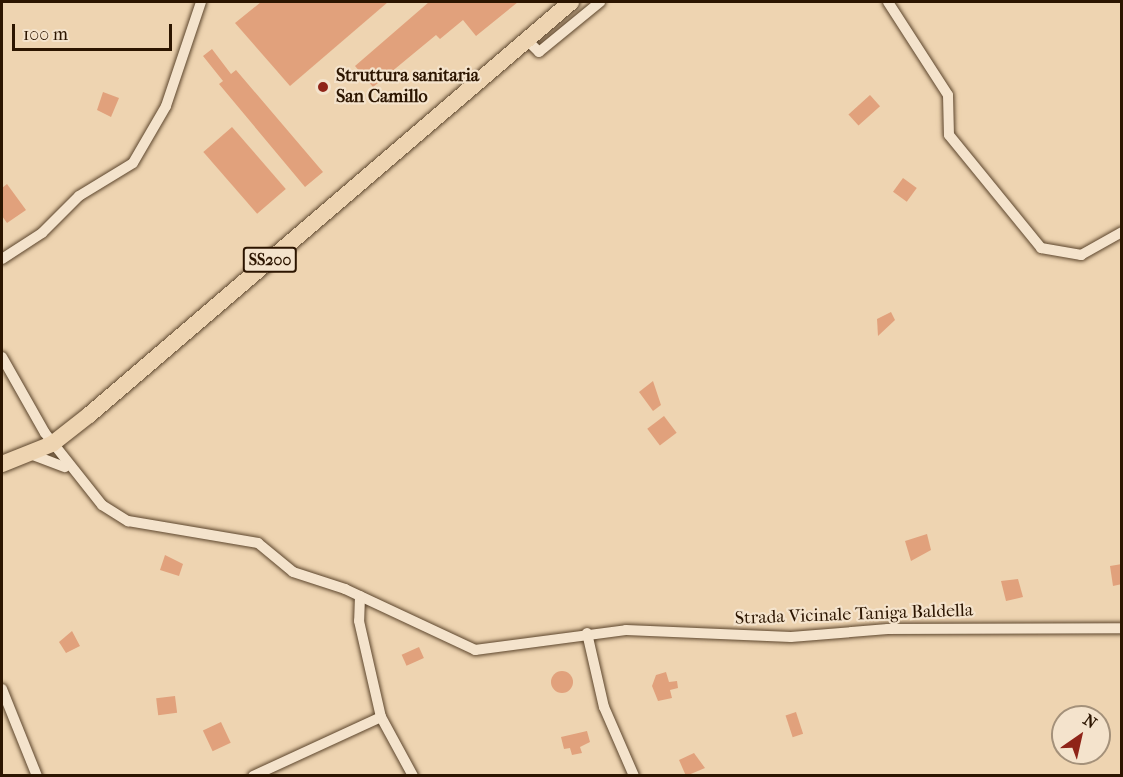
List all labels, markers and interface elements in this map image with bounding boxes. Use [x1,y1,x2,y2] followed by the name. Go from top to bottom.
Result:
[15,12,176,50] scale bar
[23,24,68,45] text: 100 m
[336,66,479,109] place label: Struttura sanitaria San Camillo
[314,78,332,96] marker: Struttura sanitaria San Camillo
[242,247,298,273] road number: SS200
[734,600,974,630] street label: Strada Vicinale Taniga Baldella
[1051,705,1111,765] north arrow
[1080,710,1101,733] text: N

